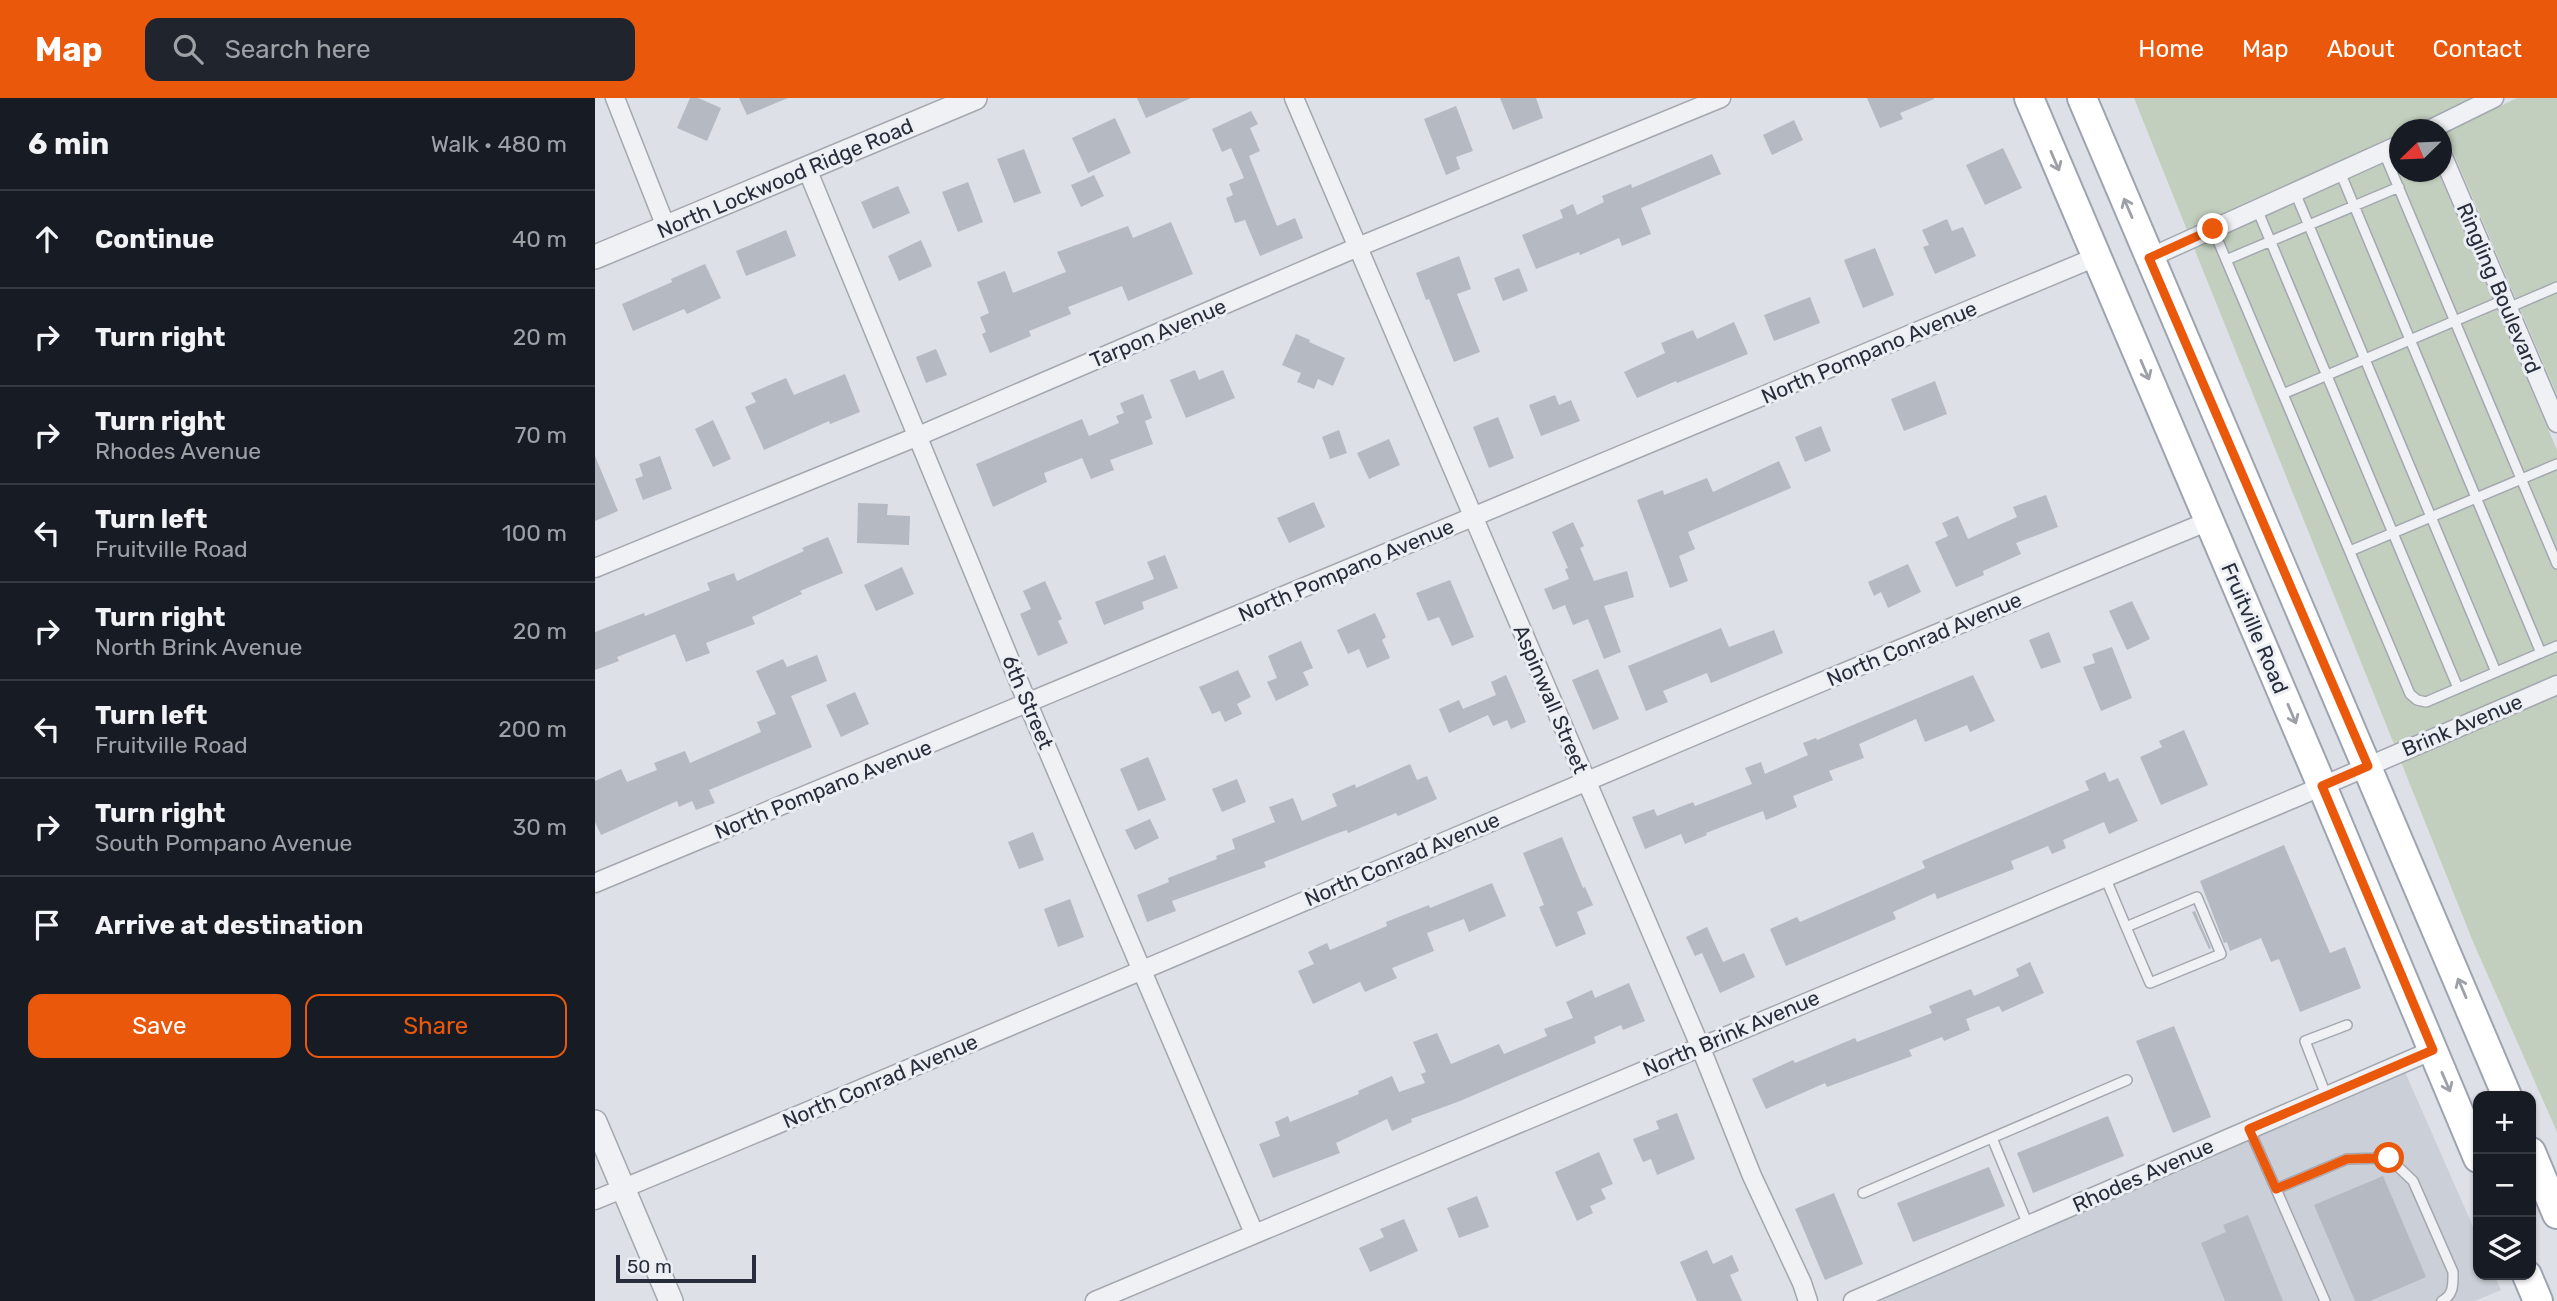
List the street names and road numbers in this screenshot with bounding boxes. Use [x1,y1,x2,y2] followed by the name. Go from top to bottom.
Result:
[653,113,917,243] street label: North Lockwood Ridge Road
[2452,199,2546,377] street label: Ringling Boulevard
[1086,293,1230,373] street label: Tarpon Avenue
[1757,295,1981,409] street label: North Pompano Avenue
[1234,513,1458,627] street label: North Pompano Avenue
[2216,559,2294,697] street label: Fruitville Road
[1823,587,2025,691] street label: North Conrad Avenue
[1508,621,1594,777] street label: Aspinwall Street
[997,651,1059,753] street label: 6th Street
[2398,688,2526,762] street label: Brink Avenue
[711,734,935,844] street label: North Pompano Avenue
[1301,807,1503,911] street label: North Conrad Avenue
[1639,984,1823,1082] street label: North Brink Avenue
[779,1029,981,1133] street label: North Conrad Avenue
[2069,1133,2217,1217] street label: Rhodes Avenue

